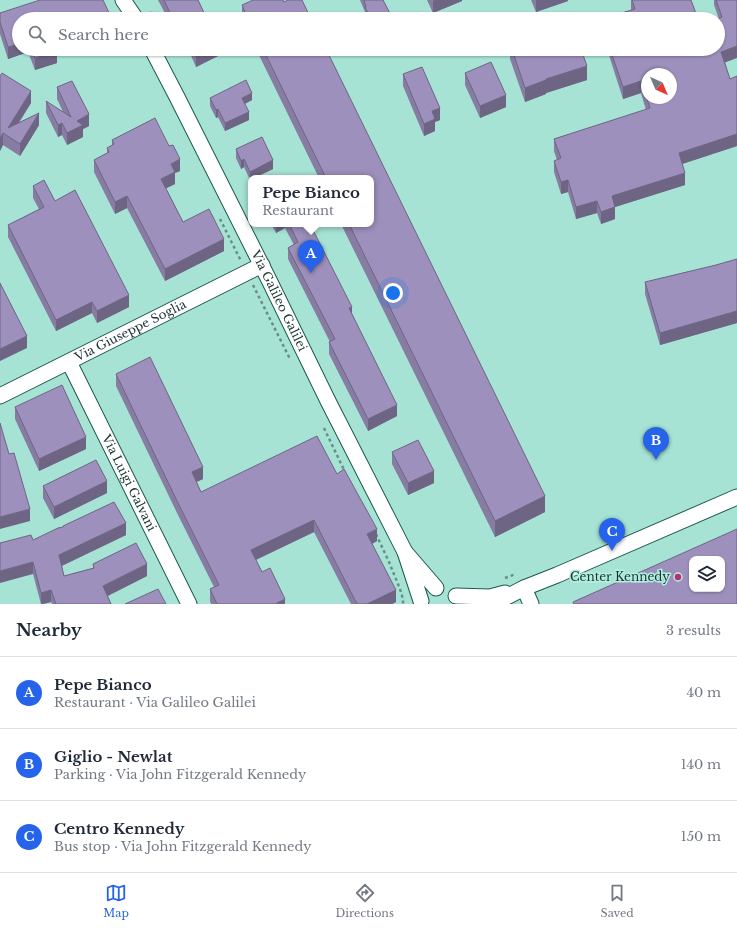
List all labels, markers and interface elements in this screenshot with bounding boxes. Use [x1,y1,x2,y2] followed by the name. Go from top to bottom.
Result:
[12,12,725,56] search box
[26,23,48,45] icon: search
[58,25,149,44] text: Search here
[641,68,677,104] north arrow
[248,175,374,227] popup
[262,183,360,202] text: Pepe Bianco
[262,202,334,219] text: Restaurant
[298,240,324,273] pin: A
[248,247,311,353] street label: Via Galileo Galilei
[383,283,403,303] your location
[71,296,189,365] street label: Via Giuseppe Soglia
[643,427,669,460] pin: B
[99,431,160,534] street label: Via Luigi Galvani
[599,518,625,551] pin: C
[689,556,725,592] map controls
[689,556,725,592] button: layers
[570,569,670,584] place label: Center Kennedy
[673,572,683,582] marker: Center Kennedy
[16,620,82,641] text: Nearby
[666,622,721,639] text: 3 results
[54,675,152,694] text: Pepe Bianco
[24,684,34,701] text: A
[686,684,721,701] text: 40 m
[54,694,256,711] text: Restaurant · Via Galileo Galilei
[54,747,172,766] text: Giglio - Newlat
[24,756,34,773] text: B
[681,756,721,773] text: 140 m
[54,766,306,783] text: Parking · Via John Fitzgerald Kennedy
[54,819,184,838] text: Centro Kennedy
[24,828,34,845] text: C
[681,828,721,845] text: 150 m
[54,838,311,855] text: Bus stop · Via John Fitzgerald Kennedy
[103,882,129,920] tab: Map
[335,882,394,920] tab: Directions
[601,882,634,920] tab: Saved

